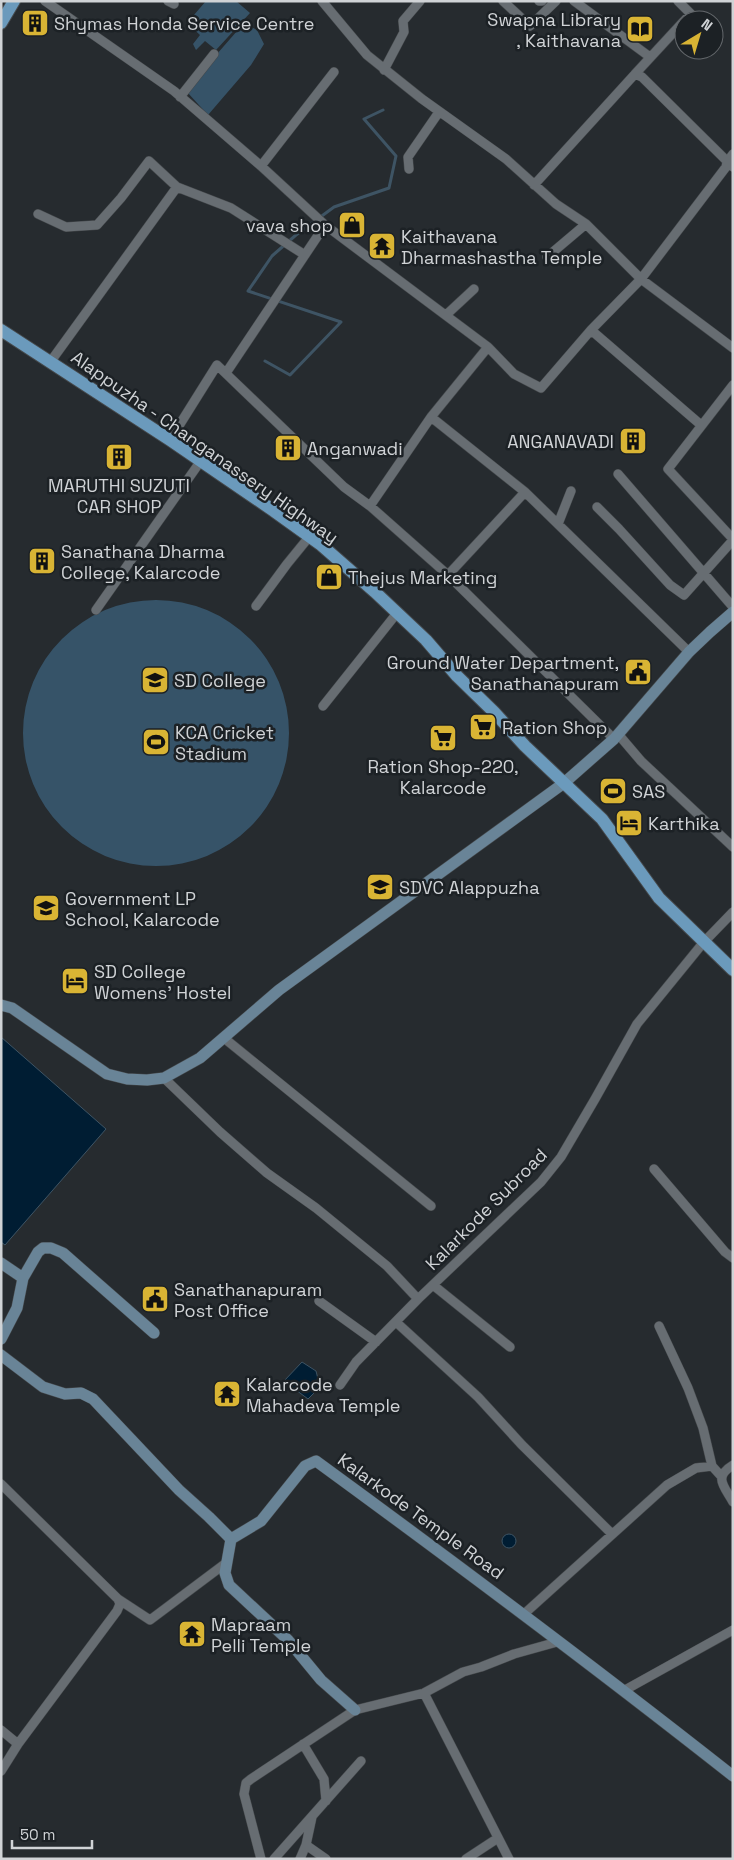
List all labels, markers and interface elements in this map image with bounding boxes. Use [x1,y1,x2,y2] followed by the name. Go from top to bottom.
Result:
[20,8,50,38] building icon: Shymas Honda Service Centre
[487,8,621,52] place label: Swapna Library , Kaithavana
[674,10,724,60] north arrow
[54,12,314,35] place label: Shymas Honda Service Centre
[625,14,655,44] library icon: Swapna Library , Kaithavana
[698,15,716,35] text: N
[337,210,367,240] shop icon: vava shop
[246,214,333,237] place label: vava shop
[401,225,602,269] place label: Kaithavana Dharmashastha Temple
[367,231,397,261] temple icon: Kaithavana Dharmashastha Temple
[67,346,343,548] street label: Alappuzha - Changanassery Highway
[618,426,648,456] building icon: ANGANAVADI
[507,430,614,453] place label: ANGANAVADI
[273,433,303,463] building icon: Anganwadi
[307,437,403,460] place label: Anganwadi
[104,442,134,472] building icon: MARUTHI SUZUTI CAR SHOP
[48,474,190,518] place label: MARUTHI SUZUTI CAR SHOP
[61,540,225,584] place label: Sanathana Dharma College, Kalarcode
[27,546,57,576] building icon: Sanathana Dharma College, Kalarcode
[314,562,344,592] shop icon: Thejus Marketing
[348,566,497,589] place label: Thejus Marketing
[387,651,619,695] place label: Ground Water Department, Sanathanapuram
[623,657,653,687] public building icon: Ground Water Department, Sanathanapuram
[140,665,170,695] school or university icon: SD College
[174,669,266,692] place label: SD College
[468,712,498,742] supermarket icon: Ration Shop
[502,716,607,739] place label: Ration Shop
[175,721,274,765] place label: KCA Cricket Stadium
[428,723,458,753] supermarket icon: Ration Shop-220, Kalarcode
[141,727,171,757] sports icon: KCA Cricket Stadium
[367,755,519,799] place label: Ration Shop-220, Kalarcode
[598,776,628,806] sports icon: SAS
[632,780,665,803] place label: SAS
[614,808,644,838] hotel icon: Karthika
[648,812,720,835] place label: Karthika
[365,872,395,902] school or university icon: SDVC Alappuzha
[399,876,540,899] place label: SDVC Alappuzha
[65,887,220,931] place label: Government LP School, Kalarcode
[31,893,61,923] school or university icon: Government LP School, Kalarcode
[94,960,232,1004] place label: SD College Womens' Hostel
[60,966,90,996] hotel icon: SD College Womens' Hostel
[420,1143,552,1275] street label: Kalarkode Subroad
[174,1278,322,1322] place label: Sanathanapuram Post Office
[140,1284,170,1314] public building icon: Sanathanapuram Post Office
[246,1373,400,1417] place label: Kalarcode Mahadeva Temple
[212,1379,242,1409] temple icon: Kalarcode Mahadeva Temple
[333,1448,509,1584] street label: Kalarkode Temple Road
[211,1613,311,1657] place label: Mapraam Pelli Temple
[177,1619,207,1649] temple icon: Mapraam Pelli Temple
[12,1818,92,1850] scale bar
[20,1825,55,1844] text: 50 m

